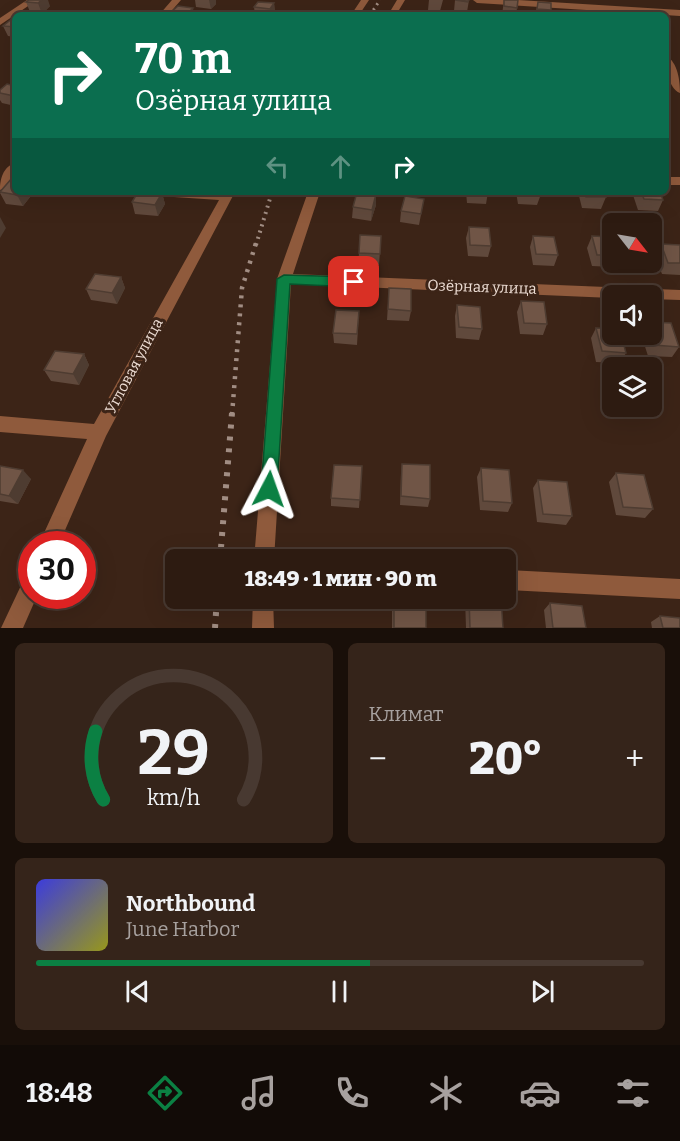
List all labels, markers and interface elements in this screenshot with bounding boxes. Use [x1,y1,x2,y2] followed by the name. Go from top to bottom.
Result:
[135,34,231,84] text: 70 m
[36,36,114,114] icon: right
[135,85,332,117] text: Озёрная улица
[261,150,294,183] icon: left
[324,150,357,183] icon: ahead
[387,150,420,183] icon: right
[602,213,662,273] north arrow
[602,213,662,417] map controls
[328,256,379,307] pin
[337,265,370,298] icon: arrive
[427,276,537,298] street label: Озёрная улица
[602,285,662,345] button: sound
[101,315,167,417] street label: Угловая улица
[602,357,662,417] button: layers
[237,457,301,521] position arrow
[18,531,96,609] speed limit sign: 30
[244,565,437,592] text: 18:49 · 1 мин · 90 m
[369,702,443,726] text: Климат
[138,716,210,791] text: 29
[469,732,543,786] text: 20°
[369,739,387,779] text: −
[625,739,644,779] text: +
[147,785,200,811] text: km/h
[126,890,255,917] text: Northbound
[126,917,239,941] text: June Harbor
[121,975,154,1008] icon: previous
[323,975,356,1008] icon: pause
[526,975,559,1008] icon: next
[144,1072,186,1114] icon: directions
[238,1072,280,1114] icon: music
[331,1072,373,1114] icon: phone
[425,1072,467,1114] icon: climate
[519,1072,561,1114] icon: car
[612,1072,654,1114] icon: filters
[26,1077,93,1109] text: 18:48

